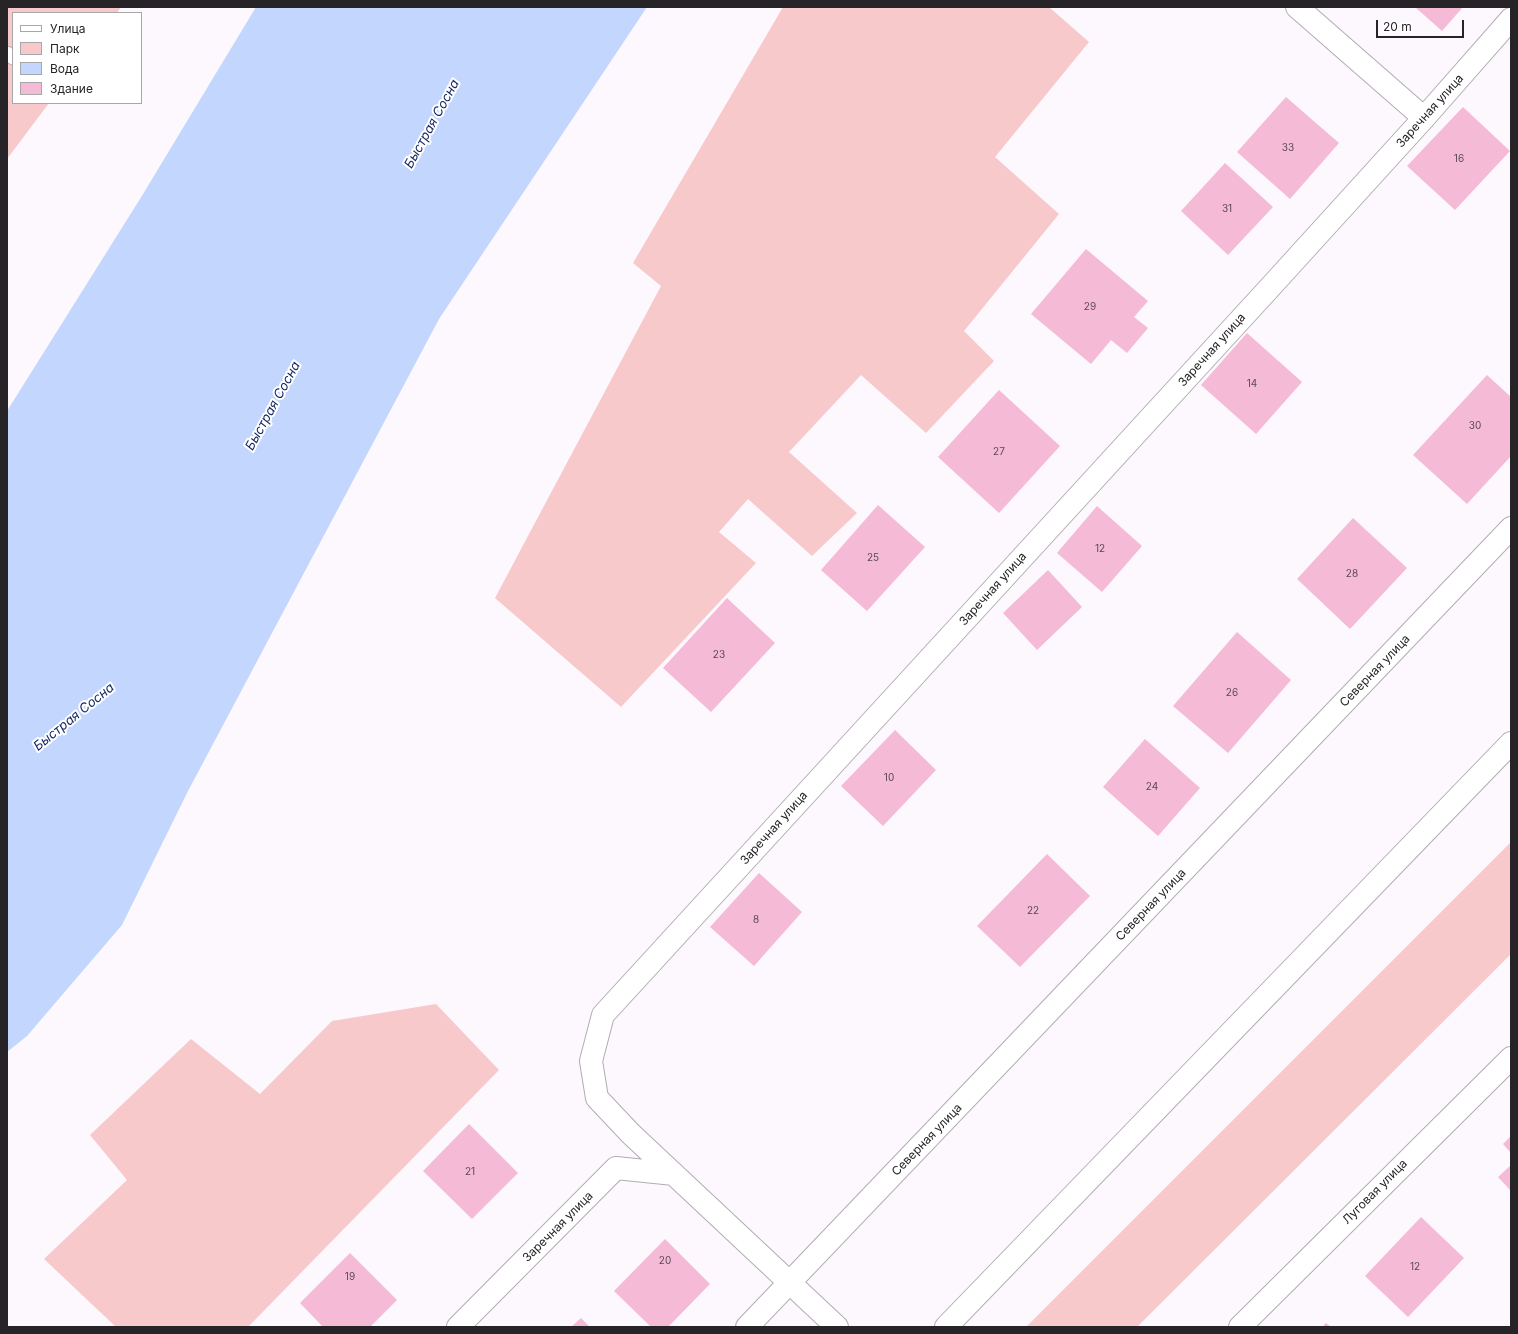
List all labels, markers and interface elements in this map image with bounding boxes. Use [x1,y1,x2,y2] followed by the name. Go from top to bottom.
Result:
[12,12,142,104] legend
[1378,12,1466,38] scale bar
[1383,19,1412,34] text: 20 m
[50,21,85,36] text: Улица
[50,41,80,56] text: Парк
[50,61,79,76] text: Вода
[1393,71,1467,151] street label: Заречная улица
[401,77,463,171] water label: Быстрая Сосна
[50,81,93,96] text: Здание
[1282,142,1294,154] house number: 33
[1454,153,1464,165] house number: 16
[1222,203,1232,215] house number: 31
[1084,301,1096,313] house number: 29
[1175,310,1249,390] street label: Заречная улица
[242,359,304,453] water label: Быстрая Сосна
[1247,378,1257,390] house number: 14
[1469,420,1481,432] house number: 30
[993,446,1005,458] house number: 27
[1095,543,1105,555] house number: 12
[956,549,1030,629] street label: Заречная улица
[867,552,879,564] house number: 25
[1346,568,1358,580] house number: 28
[1337,632,1413,710] street label: Северная улица
[713,649,725,661] house number: 23
[31,680,117,754] water label: Быстрая Сосна
[1226,687,1238,699] house number: 26
[884,772,894,784] house number: 10
[1146,781,1158,793] house number: 24
[737,788,811,868] street label: Заречная улица
[1113,866,1189,944] street label: Северная улица
[1027,905,1039,917] house number: 22
[753,914,759,926] house number: 8
[889,1101,965,1179] street label: Северная улица
[1340,1157,1410,1227] street label: Луговая улица
[465,1166,475,1178] house number: 21
[520,1189,596,1265] street label: Заречная улица
[659,1255,671,1267] house number: 20
[1410,1261,1420,1273] house number: 12
[345,1271,355,1283] house number: 19

